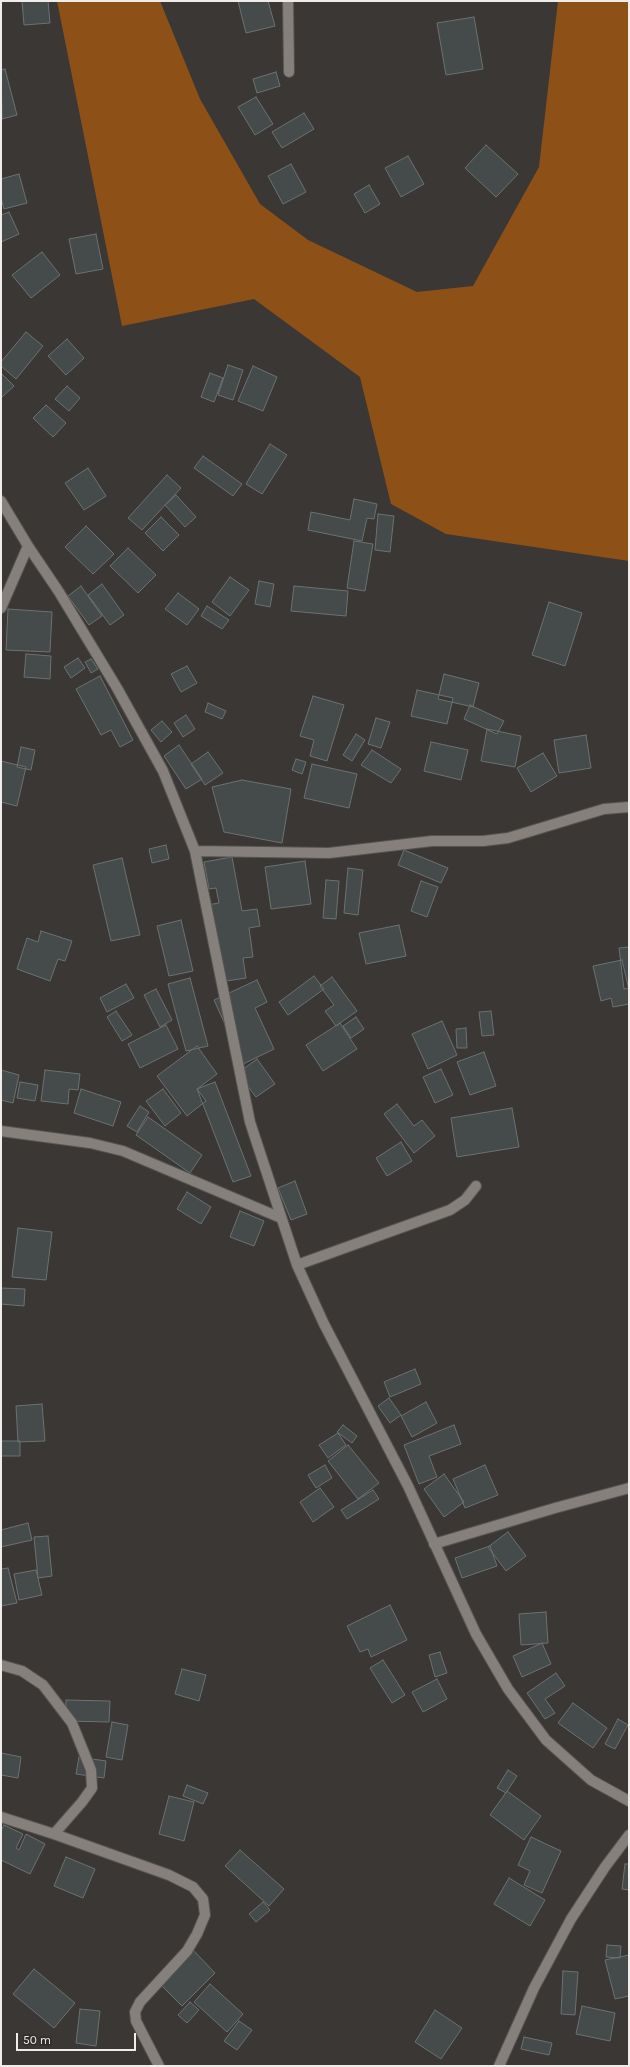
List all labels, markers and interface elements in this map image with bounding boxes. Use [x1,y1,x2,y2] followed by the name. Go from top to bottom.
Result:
[18,2025,138,2051] scale bar
[23,2033,51,2047] text: 50 m

